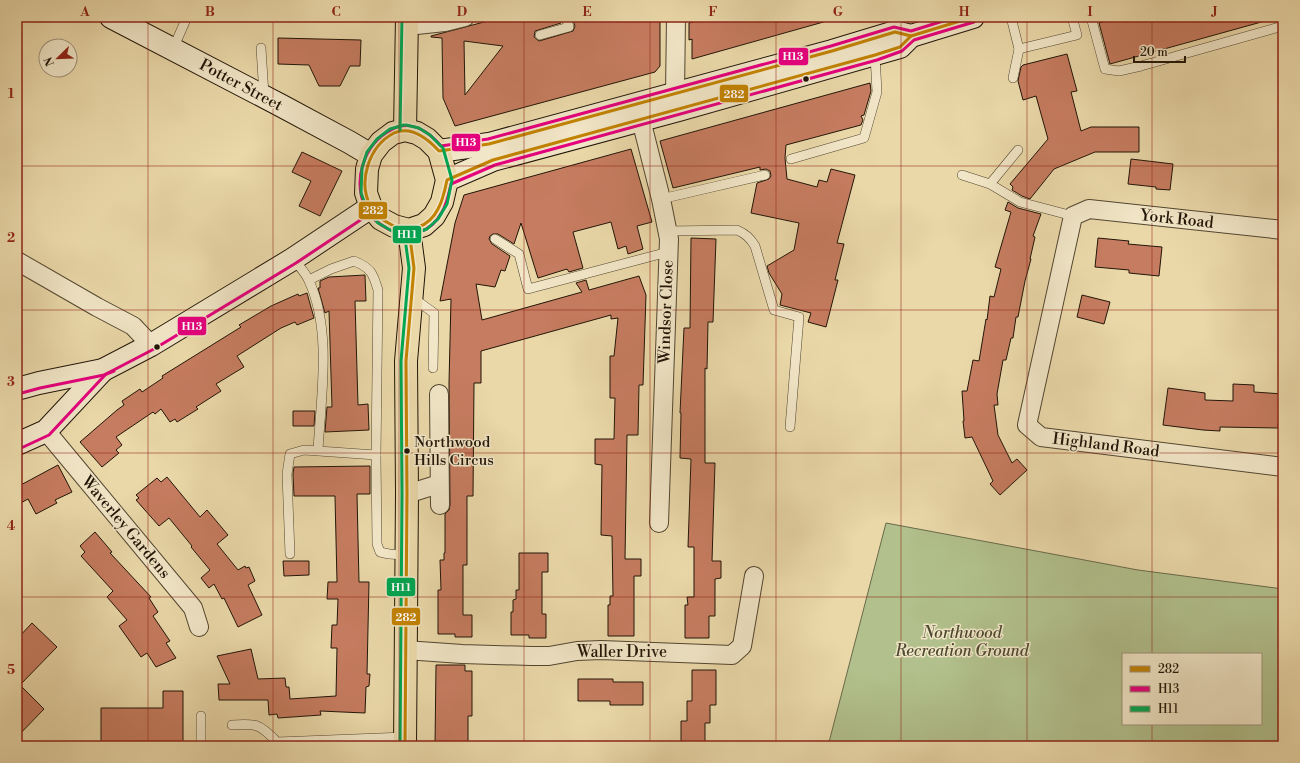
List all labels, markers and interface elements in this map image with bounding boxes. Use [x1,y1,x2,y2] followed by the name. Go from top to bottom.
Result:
[79,4,90,20] text: A
[205,4,215,20] text: B
[331,4,341,20] text: C
[457,4,467,20] text: D
[582,4,592,20] text: E
[708,4,718,20] text: F
[833,4,844,20] text: G
[959,4,970,20] text: H
[1087,4,1093,20] text: I
[1210,4,1218,20] text: J
[38,38,78,78] north arrow
[1134,38,1185,64] scale bar
[1140,45,1168,60] text: 20 m
[778,47,809,66] line badge: H13
[783,50,804,64] text: H13
[41,55,58,68] text: N
[196,55,286,116] street label: Potter Street
[801,74,811,84] unlabelled marker
[719,84,749,103] line badge: 282
[8,86,15,102] text: 1
[724,88,744,102] text: 282
[451,133,481,152] line badge: H13
[456,136,477,150] text: H13
[358,201,388,220] line badge: 282
[363,204,383,218] text: 282
[1138,205,1215,233] street label: York Road
[392,225,422,244] line badge: H11
[397,228,418,242] text: H11
[7,230,15,246] text: 2
[654,260,678,365] street label: Windsor Close
[177,316,207,336] line badge: H13
[182,320,203,334] text: H13
[152,342,162,352] unlabelled marker
[7,374,15,390] text: 3
[1051,429,1161,461] street label: Highland Road
[414,433,494,470] place label: Northwood Hills Circus
[402,446,412,456] marker: Northwood Hills Circus
[77,471,175,583] street label: Waverley Gardens
[7,518,16,534] text: 4
[386,577,416,597] line badge: H11
[391,581,412,595] text: H11
[391,607,421,626] line badge: 282
[396,611,416,625] text: 282
[894,623,1030,661] park label: Northwood Recreation Ground
[576,642,667,662] street label: Waller Drive
[1122,653,1262,725] legend
[7,662,15,678] text: 5
[1158,662,1179,677] text: 282
[1158,682,1180,697] text: H13
[1158,702,1179,717] text: H11

